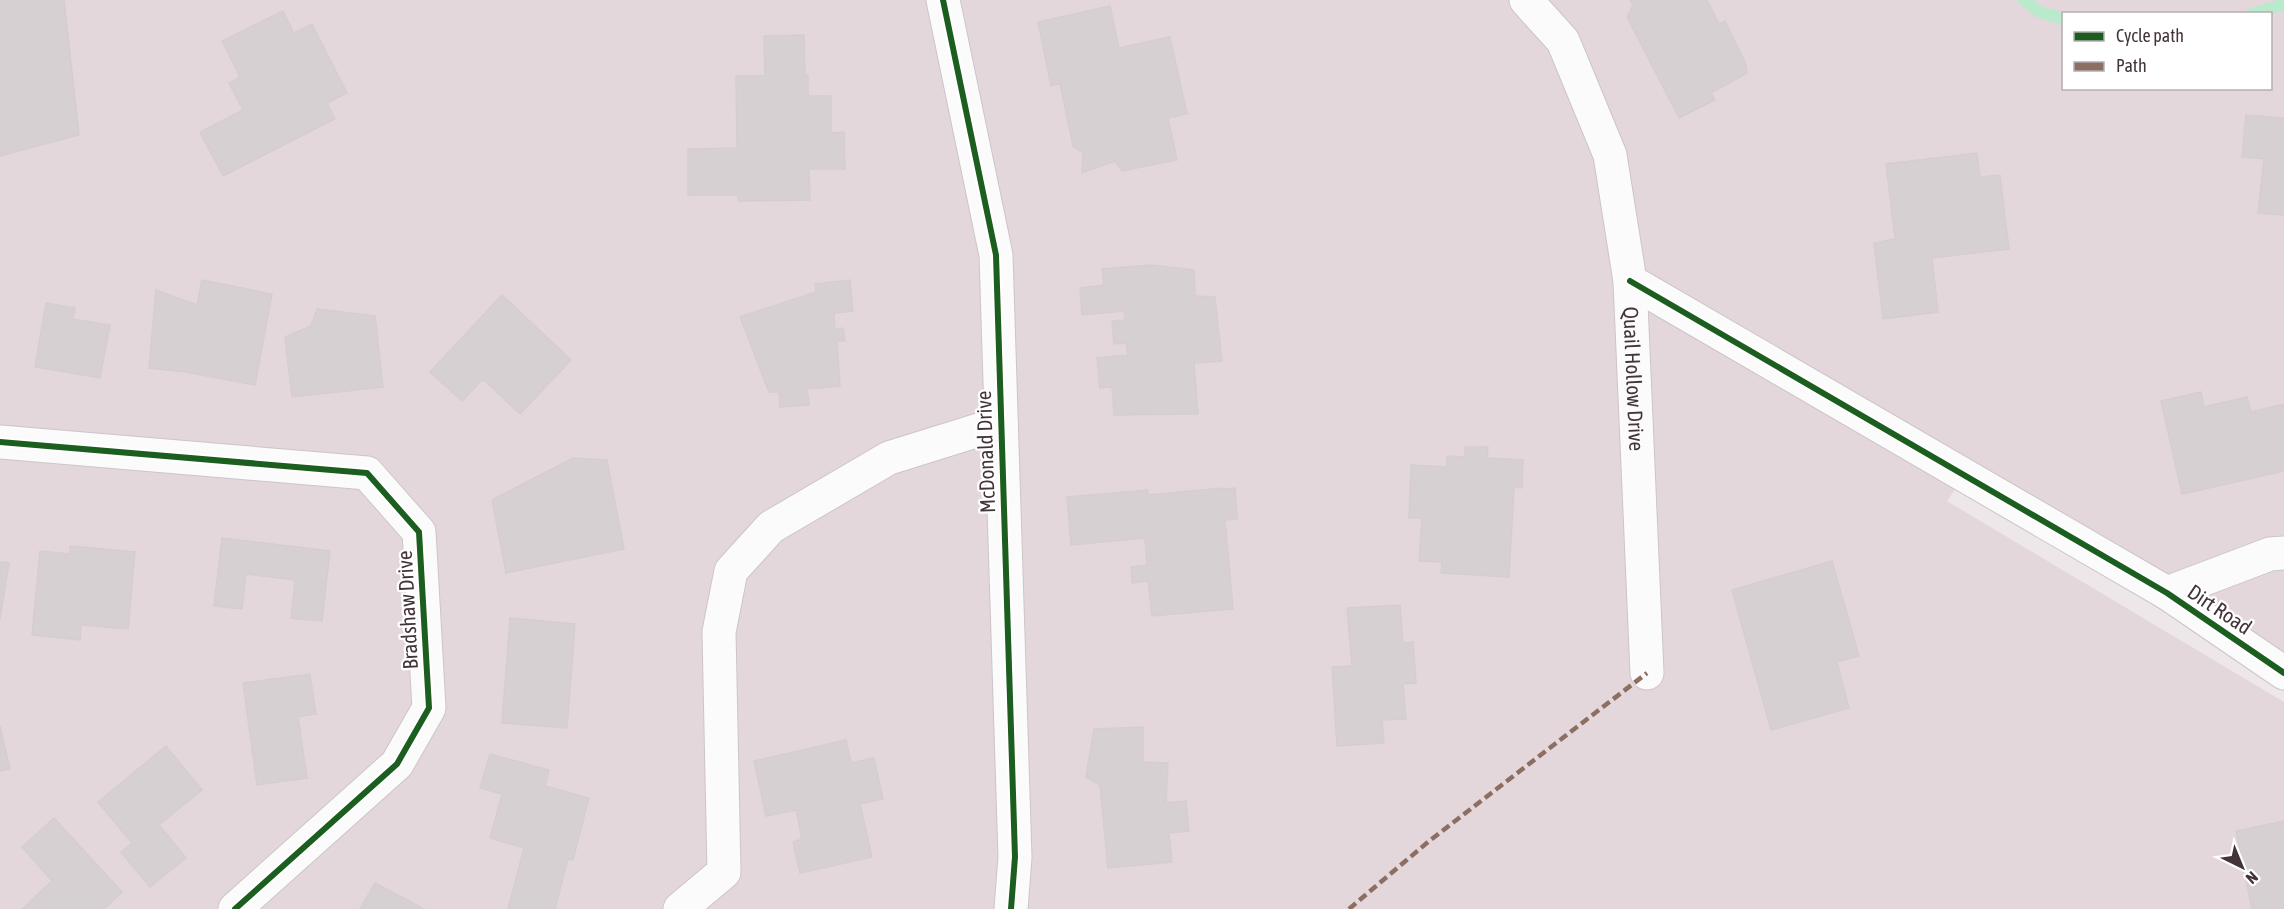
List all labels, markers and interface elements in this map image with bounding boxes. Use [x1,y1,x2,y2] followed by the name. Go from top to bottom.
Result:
[2062,12,2272,90] legend
[2116,25,2184,46] text: Cycle path
[2116,55,2147,76] text: Path
[1619,306,1649,451] street label: Quail Hollow Drive
[971,390,999,514] street label: McDonald Drive
[392,550,422,670] street label: Bradshaw Drive
[2184,579,2256,639] street label: Dirt Road
[2212,837,2272,897] north arrow
[2243,868,2262,888] text: N

